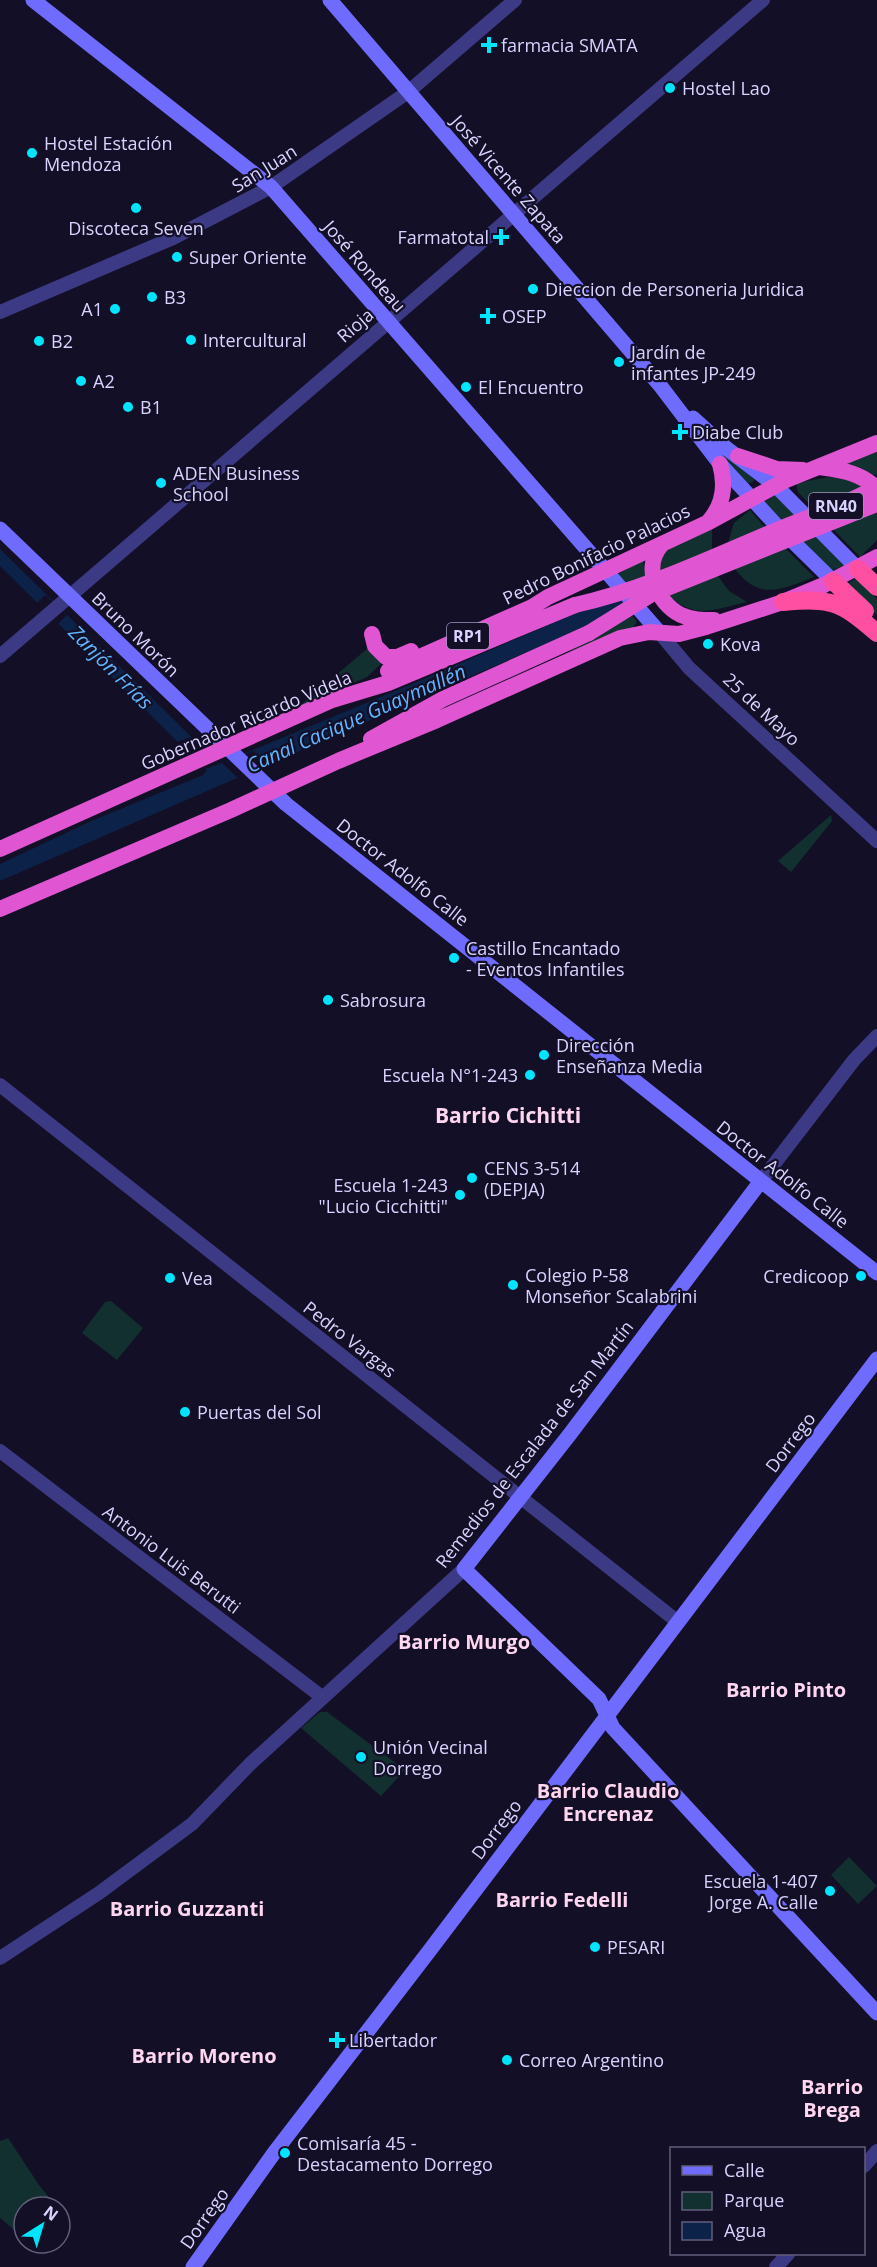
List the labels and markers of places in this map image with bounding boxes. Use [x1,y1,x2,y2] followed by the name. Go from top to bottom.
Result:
[501,33,638,57] place label: farmacia SMATA
[482,38,496,52] marker: farmacia SMATA
[682,76,771,100] place label: Hostel Lao
[663,81,677,95] marker: Hostel Lao
[44,131,172,176] place label: Hostel Estación Mendoza
[25,146,39,160] marker: Hostel Estación Mendoza
[129,201,143,215] marker: Discoteca Seven
[68,216,204,240] place label: Discoteca Seven
[397,225,489,249] place label: Farmatotal
[494,230,508,244] marker: Farmatotal
[189,245,307,269] place label: Super Oriente
[170,250,184,264] marker: Super Oriente
[545,277,804,301] place label: Dieccion de Personeria Juridica
[526,282,540,296] marker: Dieccion de Personeria Juridica
[164,285,186,309] place label: B3
[145,290,159,304] marker: B3
[81,297,103,321] place label: A1
[108,302,122,316] marker: A1
[502,304,547,328] place label: OSEP
[479,307,497,325] marker: OSEP
[203,328,307,352] place label: Intercultural
[51,329,73,353] place label: B2
[184,333,198,347] marker: Intercultural
[32,334,46,348] marker: B2
[629,340,756,385] place label: Jardín de infantes JP-249
[612,355,626,369] marker: Jardín de infantes JP-249
[93,369,115,393] place label: A2
[74,374,88,388] marker: A2
[478,375,584,399] place label: El Encuentro
[459,380,473,394] marker: El Encuentro
[140,395,162,419] place label: B1
[121,400,135,414] marker: B1
[692,420,783,444] place label: Diabe Club
[673,425,687,439] marker: Diabe Club
[173,461,300,506] place label: ADEN Business School
[154,476,168,490] marker: ADEN Business School
[720,632,761,656] place label: Kova
[701,637,715,651] marker: Kova
[466,936,624,981] place label: Castillo Encantado - Eventos Infantiles
[447,951,461,965] marker: Castillo Encantado - Eventos Infantiles
[340,988,426,1012] place label: Sabrosura
[321,993,335,1007] marker: Sabrosura
[556,1033,703,1078] place label: Dirección Enseñanza Media
[537,1048,551,1062] marker: Dirección Enseñanza Media
[382,1063,518,1087] place label: Escuela N°1-243
[523,1068,537,1082] marker: Escuela N°1-243
[484,1156,580,1201] place label: CENS 3-514 (DEPJA)
[465,1171,479,1185] marker: CENS 3-514 (DEPJA)
[318,1173,448,1218] place label: Escuela 1-243 "Lucio Cicchitti"
[453,1188,467,1202] marker: Escuela 1-243 "Lucio Cicchitti"
[525,1263,697,1308] place label: Colegio P-58 Monseñor Scalabrini
[763,1264,849,1288] place label: Credicoop
[182,1266,213,1290] place label: Vea
[854,1269,868,1283] marker: Credicoop
[163,1271,177,1285] marker: Vea
[506,1278,520,1292] marker: Colegio P-58 Monseñor Scalabrini
[197,1400,322,1424] place label: Puertas del Sol
[178,1405,192,1419] marker: Puertas del Sol
[373,1735,488,1780] place label: Unión Vecinal Dorrego
[354,1750,368,1764] marker: Unión Vecinal Dorrego
[703,1869,818,1914] place label: Escuela 1-407 Jorge A. Calle
[823,1884,837,1898] marker: Escuela 1-407 Jorge A. Calle
[607,1935,665,1959] place label: PESARI
[588,1940,602,1954] marker: PESARI
[349,2028,438,2052] place label: Libertador
[330,2033,344,2047] marker: Libertador
[519,2048,664,2072] place label: Correo Argentino
[500,2053,514,2067] marker: Correo Argentino
[297,2131,493,2176] place label: Comisaría 45 - Destacamento Dorrego
[278,2146,292,2160] marker: Comisaría 45 - Destacamento Dorrego

